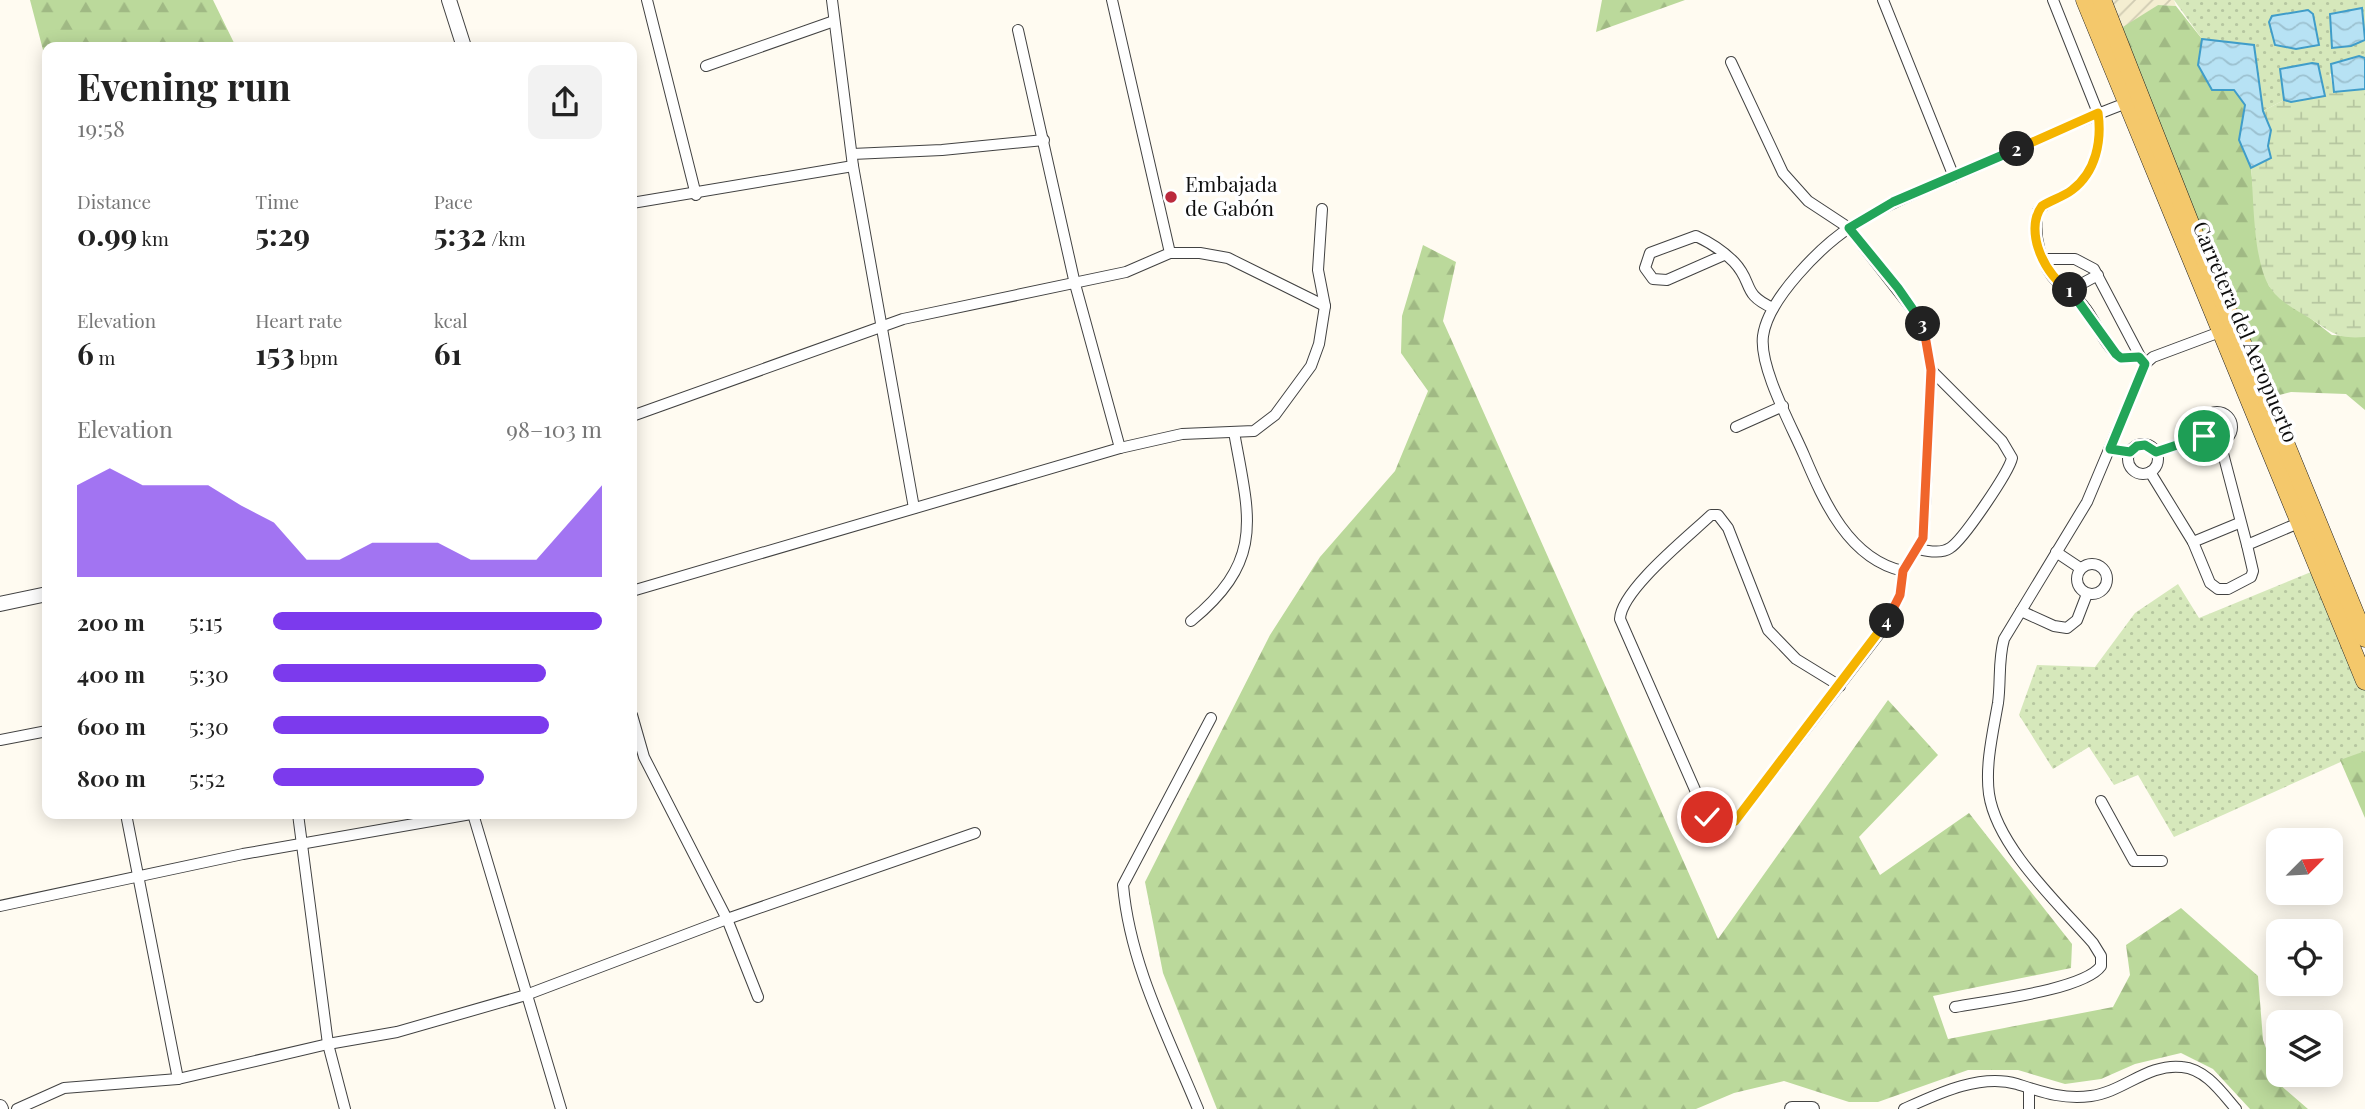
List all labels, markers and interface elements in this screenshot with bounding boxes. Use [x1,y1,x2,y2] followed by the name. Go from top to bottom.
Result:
[77,60,291,111] text: Evening run
[528,65,602,139] button: share
[77,112,125,143] text: 19:58
[2000,132,2035,166] pin: 2
[2012,135,2021,161] text: 2
[1185,169,1278,221] place label: Embajada de Gabón
[77,188,151,214] text: Distance
[255,188,299,214] text: Time
[434,188,473,214] text: Pace
[1163,189,1179,205] marker: Embajada de Gabón
[77,214,137,254] text: 0.99
[255,214,310,254] text: 5:29
[434,214,486,254] text: 5:32
[2188,216,2306,446] street label: Carretera del Aeropuerto
[137,225,169,251] text: km
[486,225,526,251] text: /km
[2052,272,2088,308] pin: 1
[2066,276,2073,302] text: 1
[1906,306,1940,342] pin: 3
[77,307,156,333] text: Elevation
[255,307,342,333] text: Heart rate
[434,307,468,333] text: kcal
[1918,310,1927,336] text: 3
[77,333,94,373] text: 6
[255,333,295,373] text: 153
[434,333,462,373] text: 61
[94,344,115,370] text: m
[295,344,338,370] text: bpm
[2174,406,2234,466] pin
[77,413,173,444] text: Elevation
[506,413,602,444] text: 98–103 m
[2185,417,2223,455] icon: arrive
[1870,604,1904,638] pin: 4
[77,606,145,637] text: 200 m
[189,606,222,637] text: 5:15
[1881,607,1892,633] text: 4
[77,658,145,689] text: 400 m
[189,658,229,689] text: 5:30
[77,710,146,741] text: 600 m
[189,710,229,741] text: 5:30
[77,762,146,793] text: 800 m
[189,762,225,793] text: 5:52
[1677,787,1737,847] pin
[1688,798,1726,836] icon: check
[2266,828,2343,905] north arrow
[2266,828,2343,1087] map controls
[2266,919,2343,996] button: locate
[2266,1010,2343,1087] button: layers

